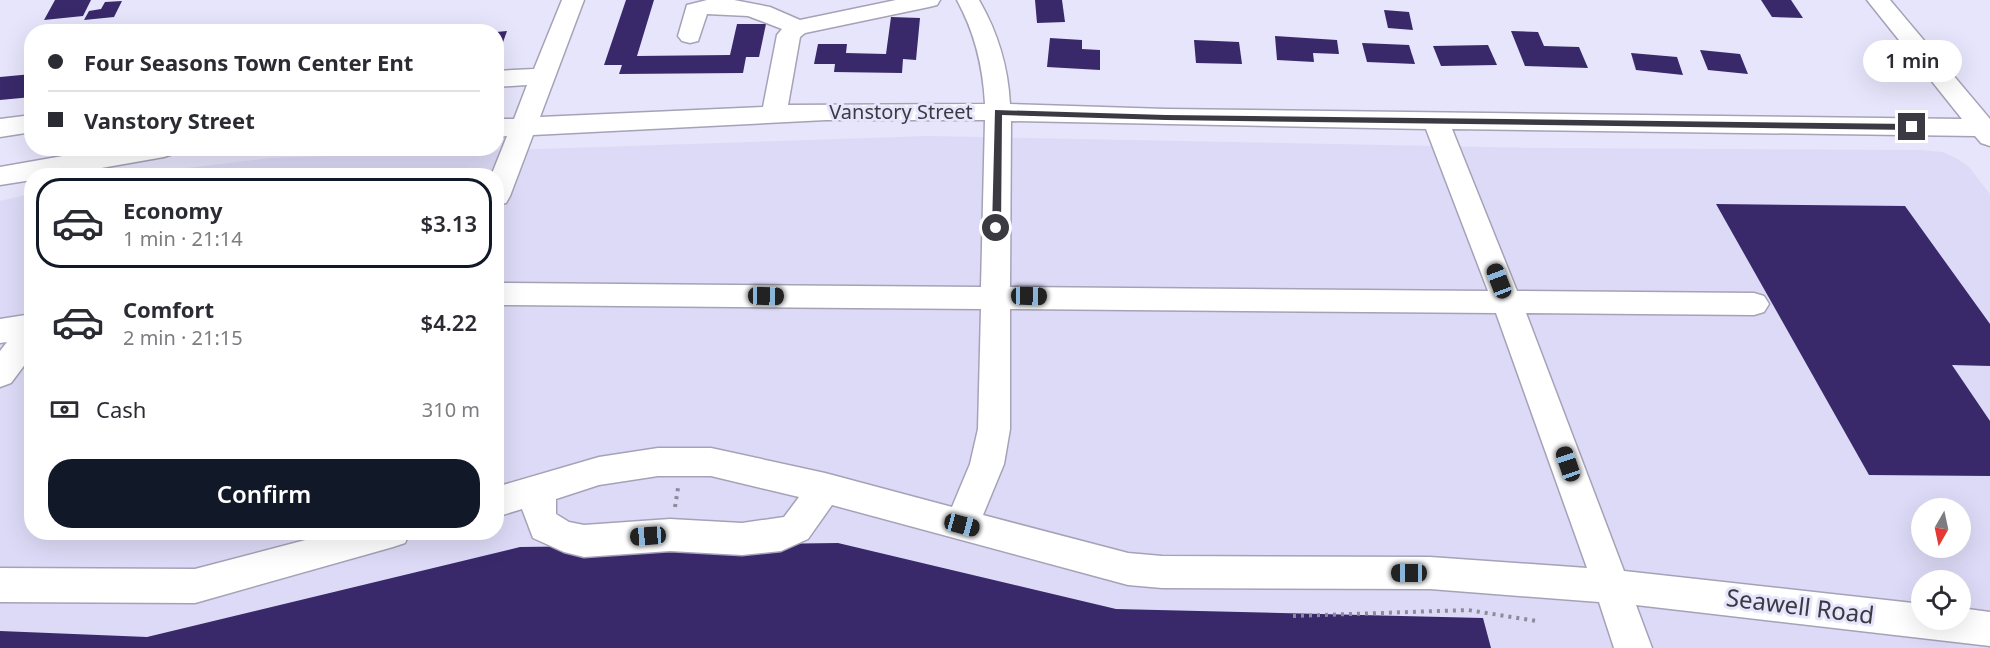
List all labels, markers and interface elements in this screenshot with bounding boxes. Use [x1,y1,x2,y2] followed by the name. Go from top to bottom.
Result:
[1862,40,1962,82] callout: 1 min
[84,47,413,77] text: Four Seasons Town Center Ent
[1885,47,1940,74] text: 1 min
[829,98,973,125] street label: Vanstory Street
[84,105,255,135] text: Vanstory Street
[1898,113,1925,140] route end
[123,195,222,225] text: Economy
[51,196,105,250] icon: car
[421,208,477,238] text: $3.13
[982,214,1009,241] route start
[123,225,243,252] text: 1 min · 21:14
[1484,261,1514,301] car
[748,287,784,305] car
[1011,287,1047,305] car
[123,294,214,324] text: Comfort
[51,295,105,349] icon: car
[421,307,477,337] text: $4.22
[123,324,243,351] text: 2 min · 21:15
[48,393,81,426] icon: cash
[96,394,146,424] text: Cash
[422,396,480,423] text: 310 m
[1554,444,1582,484] car
[48,459,480,528] button: Confirm
[1911,498,1971,558] north arrow
[1911,498,1971,630] map controls
[942,512,982,538] car
[629,526,667,546] car
[1391,564,1427,582] car
[1911,570,1971,630] button: locate
[1724,580,1876,631] street label: Seawell Road

